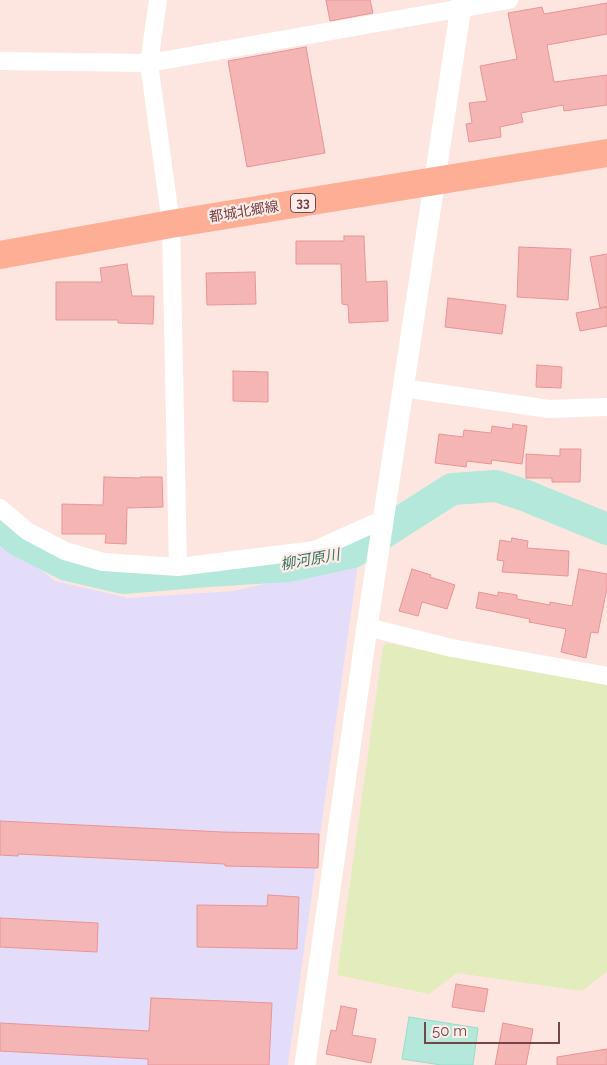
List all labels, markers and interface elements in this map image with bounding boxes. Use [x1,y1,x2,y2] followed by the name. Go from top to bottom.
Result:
[290,194,316,212] road number: 33
[208,198,280,226] street label: 都城北郷線
[279,546,341,574] water label: 柳河原川
[427,1012,563,1044] scale bar
[432,1022,467,1040] text: 50 m

